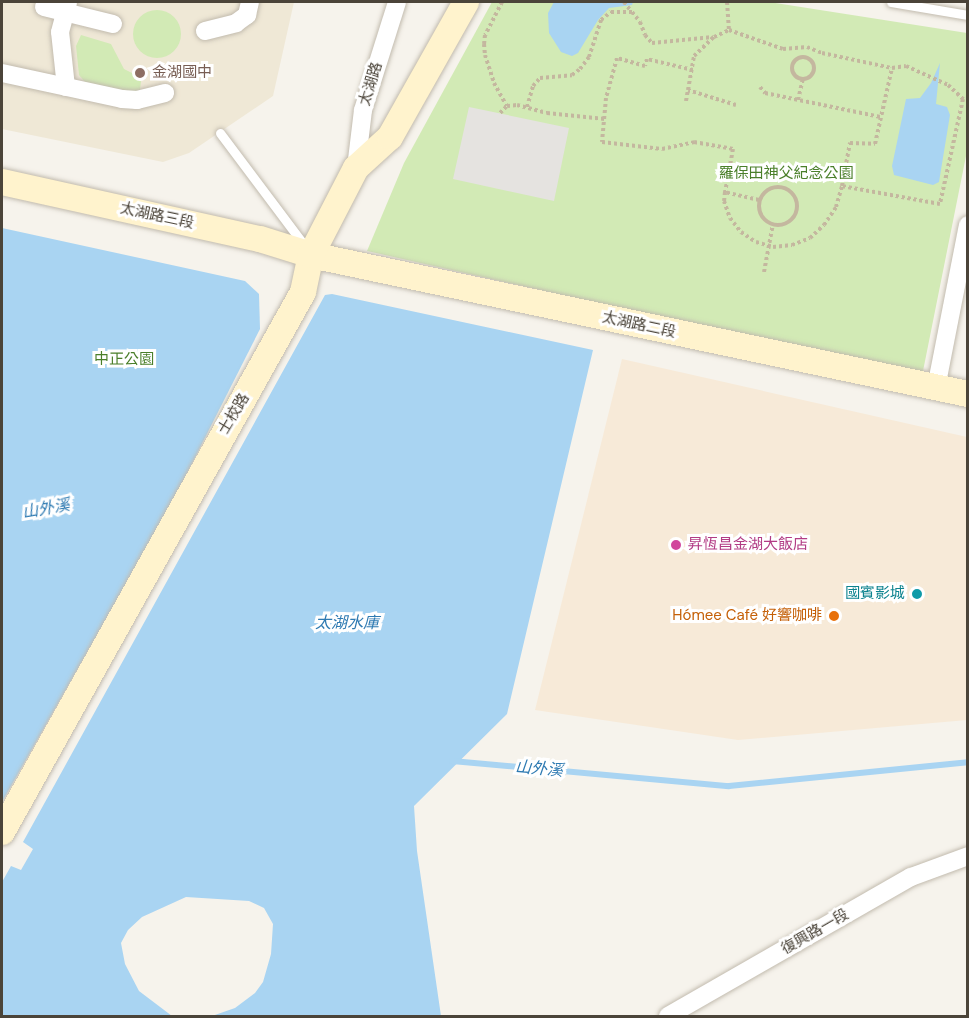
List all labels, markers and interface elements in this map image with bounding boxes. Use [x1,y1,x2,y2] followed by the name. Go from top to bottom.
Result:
[356,60,386,108] street label: 太湖路
[152,64,212,82] place label: 金湖國中
[133,66,147,80] marker: 金湖國中
[719,165,853,183] park label: 羅保田神父紀念公園
[118,199,196,233] street label: 太湖路三段
[600,308,678,342] street label: 太湖路二段
[94,351,154,369] park label: 中正公園
[215,390,253,438] street label: 士校路
[21,495,71,523] water label: 山外溪
[688,536,808,554] place label: 昇恆昌金湖大飯店
[669,538,683,552] marker: 昇恆昌金湖大飯店
[845,585,905,603] place label: 國賓影城
[910,587,924,601] marker: 國賓影城
[672,607,822,625] place label: Hómee Café 好響咖啡
[827,609,841,623] marker: Hómee Café 好響咖啡
[315,613,379,633] water label: 太湖水庫
[514,757,564,781] water label: 山外溪
[778,905,852,959] street label: 復興路一段

